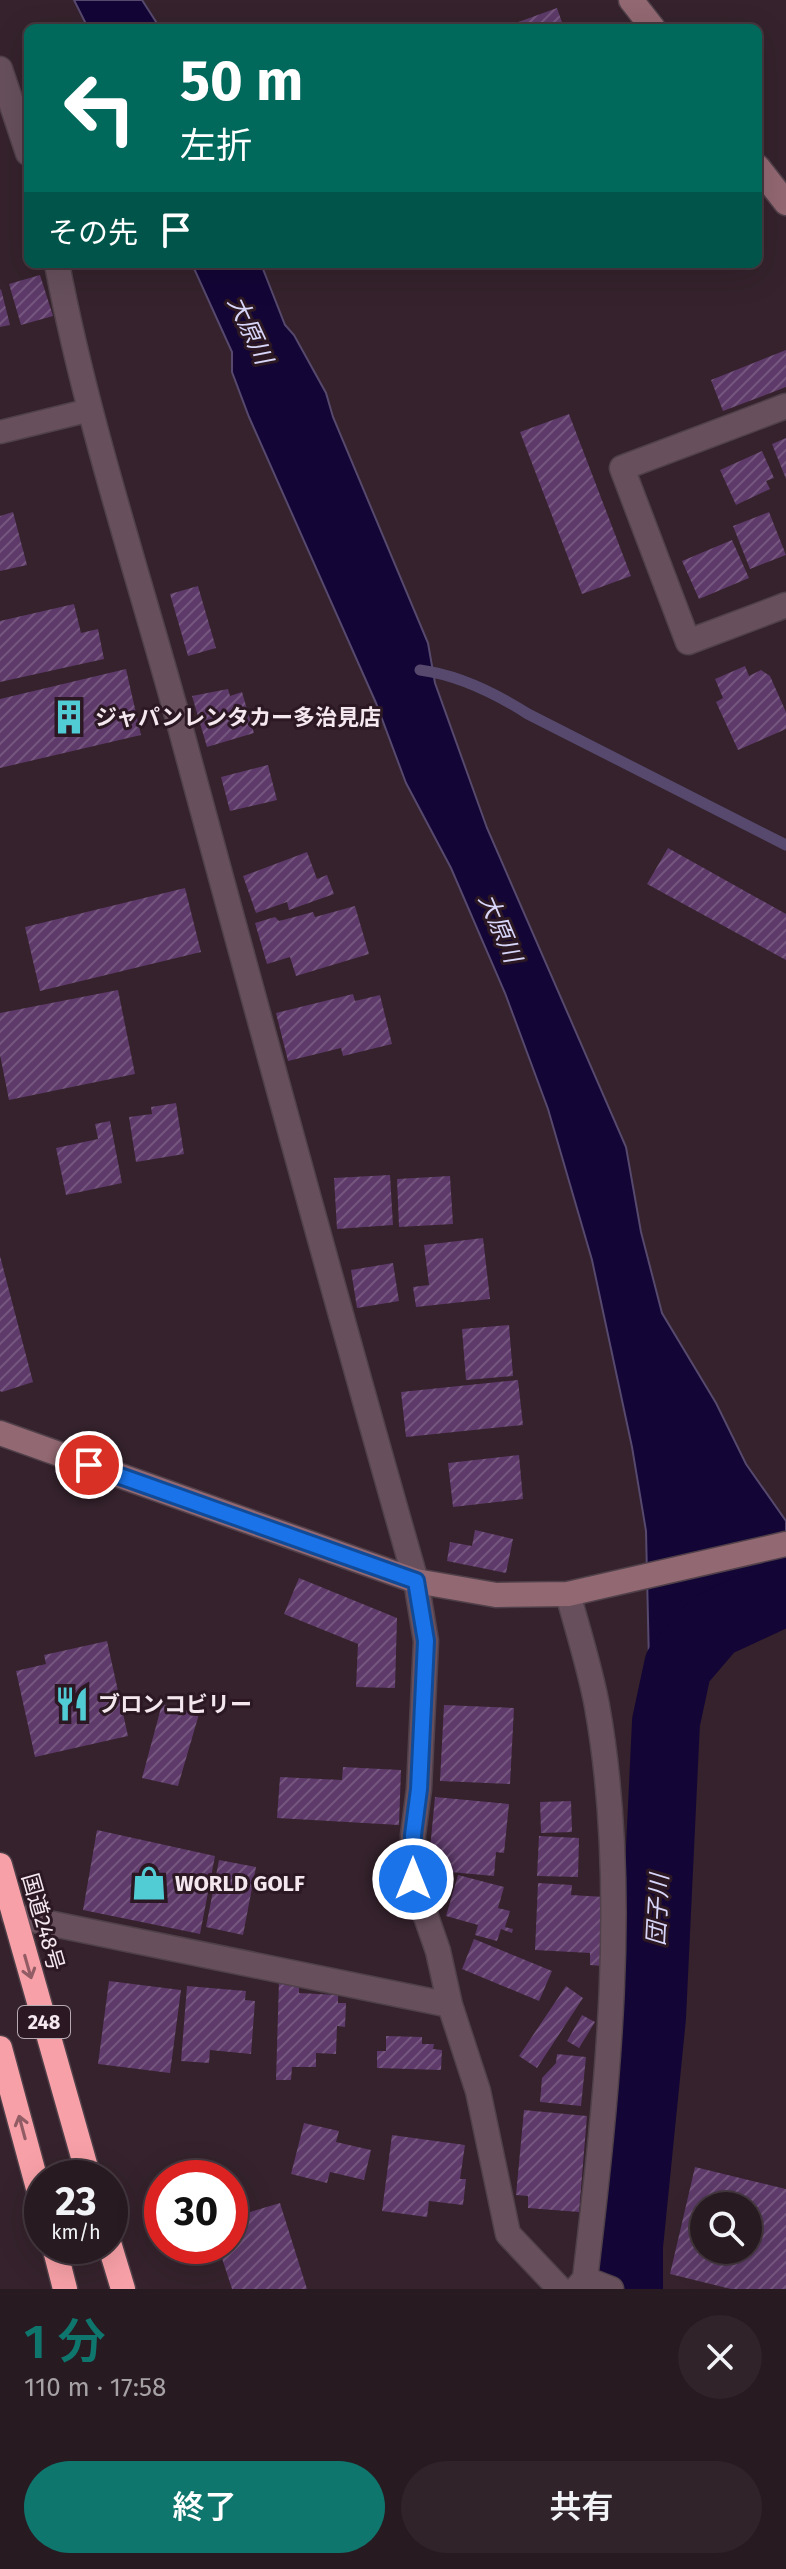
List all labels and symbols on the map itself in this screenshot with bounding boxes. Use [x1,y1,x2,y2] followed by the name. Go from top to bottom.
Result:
[222,291,279,371] water label: 大原川
[50,698,88,736] building icon: ジャパンレンタカー多治見店
[95,704,381,731] place label: ジャパンレンタカー多治見店
[473,889,528,969] water label: 大原川
[55,1431,123,1499] pin
[53,1685,91,1723] restaurant icon: ブロンコビリー
[98,1691,252,1718] place label: ブロンコビリー
[371,1837,455,1921] position arrow
[130,1864,168,1902] shop icon: WORLD GOLF
[16,1870,70,1974] street label: 国道248号
[175,1870,305,1897] place label: WORLD GOLF
[642,1870,674,1947] water label: 団子川
[21,1954,36,1980] one-way arrow
[18,2006,70,2038] road number: 248
[13,2115,28,2141] one-way arrow
[144,2160,248,2264] speed limit sign: 30

